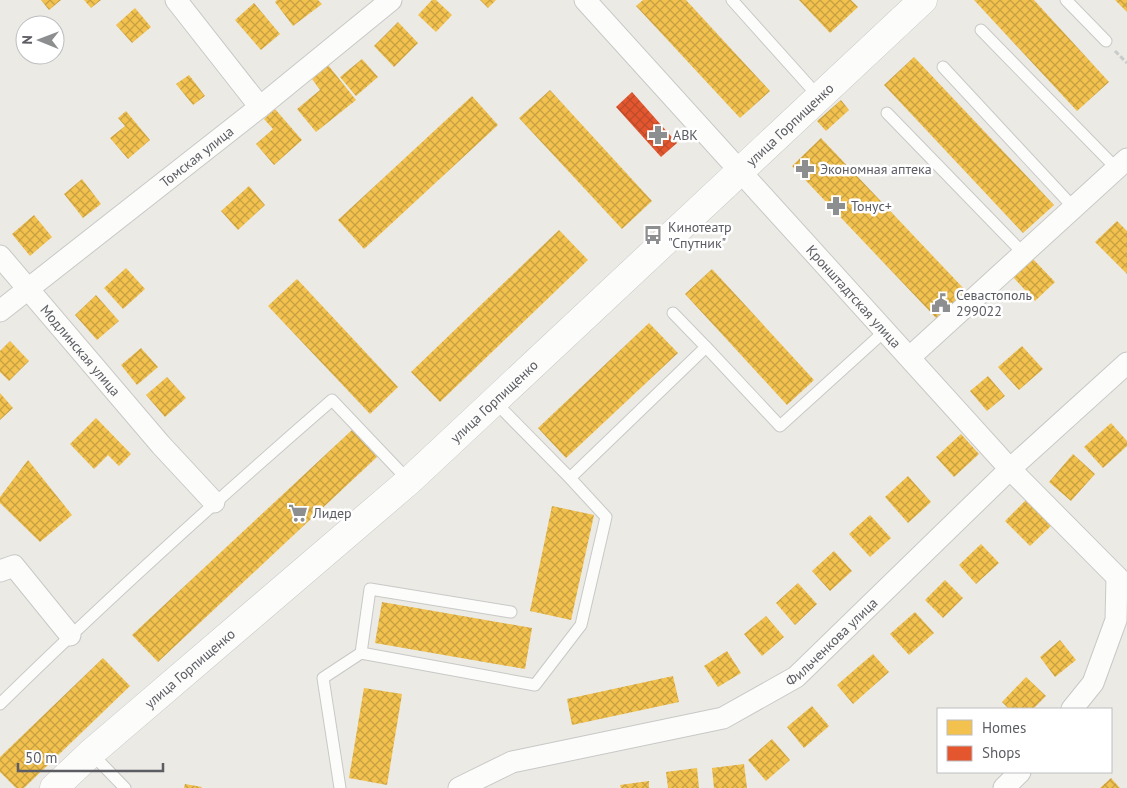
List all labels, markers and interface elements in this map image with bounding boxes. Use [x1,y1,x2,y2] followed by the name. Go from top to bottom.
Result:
[15,15,65,65] north arrow
[18,35,36,45] text: N
[742,79,837,170] street label: улица Горпищенко
[156,122,237,191] street label: Томская улица
[647,124,669,146] pharmacy icon: АВК
[673,126,698,144] place label: АВК
[794,158,816,180] pharmacy icon: Экономная аптека
[820,160,932,178] place label: Экономная аптека
[825,195,847,217] pharmacy icon: Тонус+
[851,197,892,215] place label: Тонус+
[668,218,732,252] place label: Кинотеатр "Спутник"
[642,224,664,246] bus stop icon: Кинотеатр "Спутник"
[802,241,905,352] street label: Кронштадтская улица
[956,286,1032,320] place label: Севастополь 299022
[930,292,952,314] public building icon: Севастополь 299022
[36,301,125,400] street label: Модлинская улица
[447,356,542,447] street label: улица Горпищенко
[287,502,309,524] supermarket icon: Лидер
[312,504,352,522] place label: Лидер
[782,594,881,690] street label: Фильченкова улица
[141,625,239,712] street label: улица Горпищенко
[937,708,1112,773] legend
[982,718,1026,737] text: Homes
[18,740,162,772] scale bar
[982,743,1021,762] text: Shops
[25,748,58,767] text: 50 m

